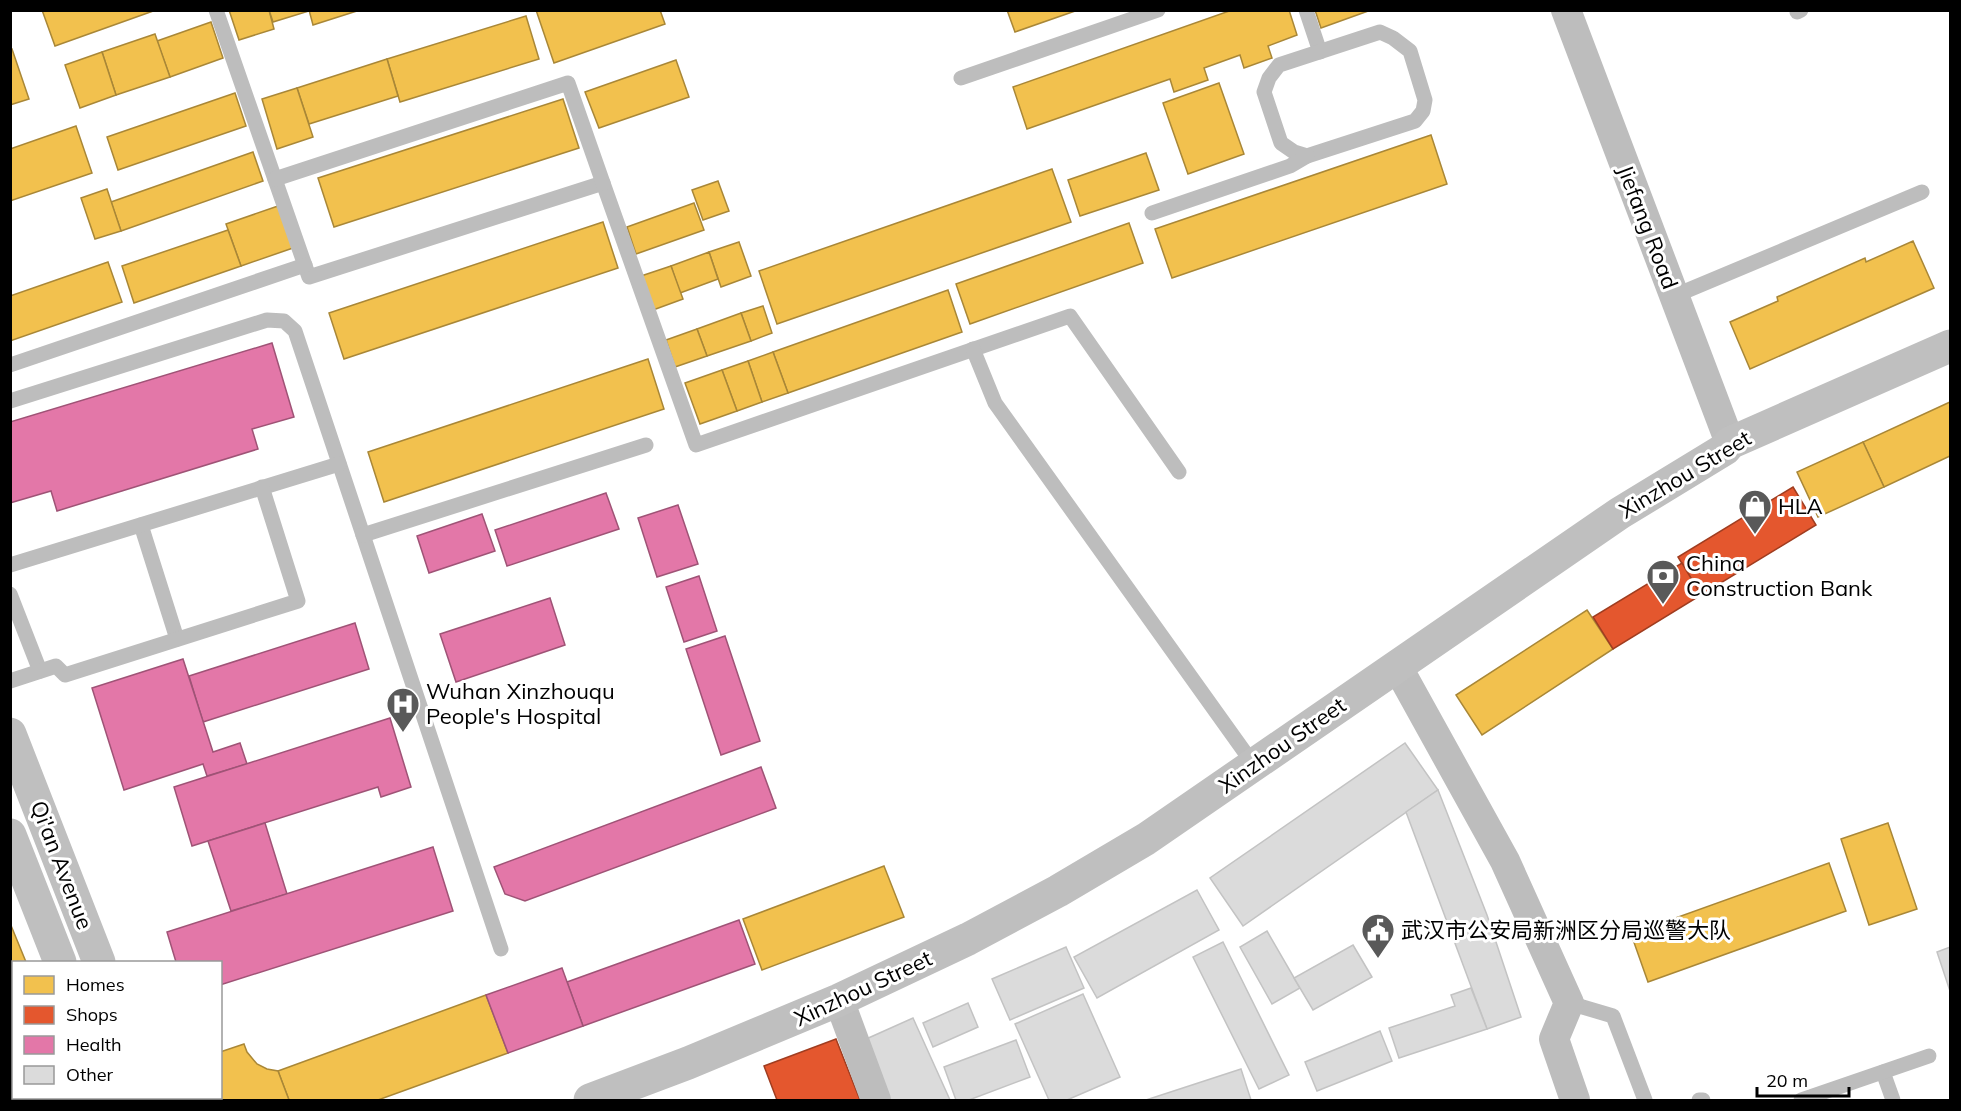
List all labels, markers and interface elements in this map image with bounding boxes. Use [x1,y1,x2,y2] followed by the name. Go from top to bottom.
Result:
[1611,161,1685,293] street label: Jiefang Road
[1614,424,1756,524] street label: Xinzhou Street
[1737,488,1773,535] shop icon: HLA
[1778,492,1823,520] place label: HLA
[1686,549,1873,602] place label: China Construction Bank
[1645,558,1681,605] bank icon: China Construction Bank
[426,677,615,730] place label: Wuhan Xinzhouqu People's Hospital
[385,686,421,733] hospital icon: Wuhan Xinzhouqu People's Hospital
[1213,691,1351,799] street label: Xinzhou Street
[25,797,99,933] street label: Qi'an Avenue
[1360,912,1396,959] public building icon: 武汉市公安局新洲区分局巡警大队
[1401,916,1731,944] place label: 武汉市公安局新洲区分局巡警大队
[790,944,937,1032] street label: Xinzhou Street
[12,961,222,1099] legend
[66,973,125,996] text: Homes
[66,1003,118,1026] text: Shops
[66,1033,122,1056] text: Health
[1757,1060,1848,1098] scale bar
[66,1063,114,1086] text: Other
[1766,1069,1808,1092] text: 20 m

